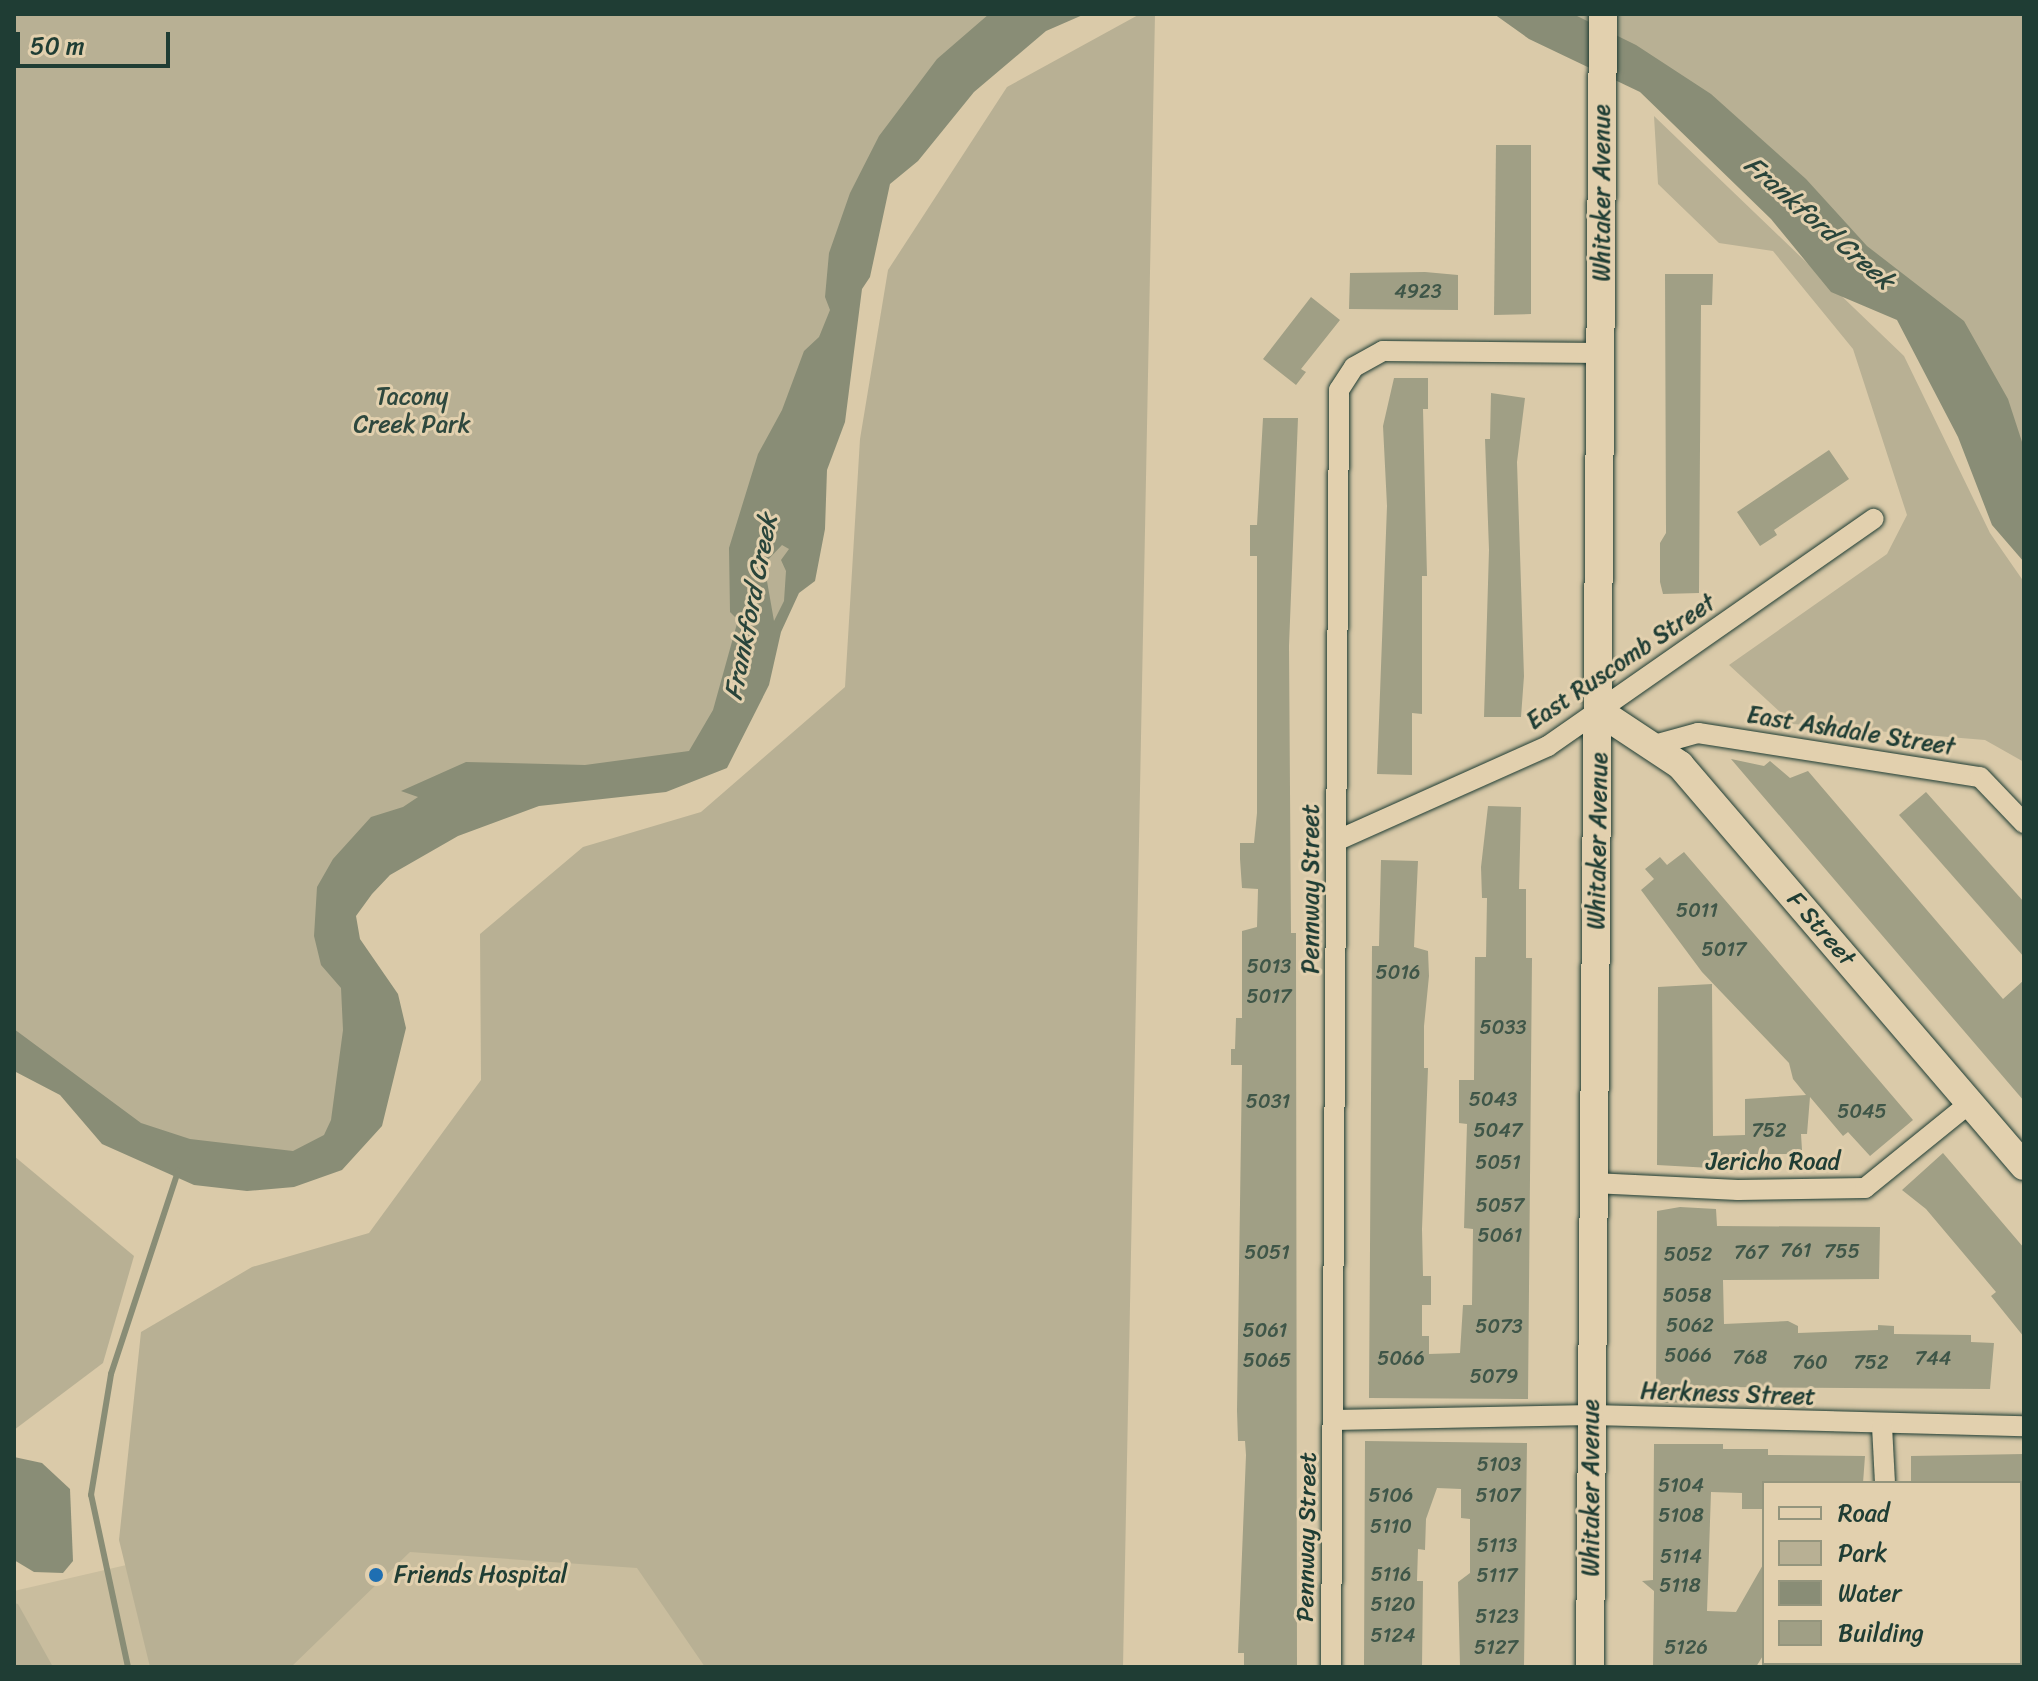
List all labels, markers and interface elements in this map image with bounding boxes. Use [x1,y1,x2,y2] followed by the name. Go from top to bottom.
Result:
[20,16,174,66] scale bar
[30,25,85,67] text: 50 m
[1588,104,1616,282] street label: Whitaker Avenue
[1737,149,1901,297] water label: Frankford Creek
[1394,279,1442,303] house number: 4923
[353,383,471,439] park label: Tacony Creek Park
[718,511,784,703] water label: Frankford Creek
[1520,588,1722,736] street label: East Ruscomb Street
[1744,700,1958,762] street label: East Ashdale Street
[1582,752,1614,930] street label: Whitaker Avenue
[1297,804,1325,974] street label: Pennway Street
[1781,886,1861,972] street label: F Street
[1676,898,1718,922] house number: 5011
[1702,937,1746,961] house number: 5017
[1247,954,1291,978] house number: 5013
[1376,960,1420,984] house number: 5016
[1247,984,1291,1008] house number: 5017
[1480,1015,1526,1039] house number: 5033
[1469,1087,1517,1111] house number: 5043
[1246,1089,1290,1113] house number: 5031
[1837,1099,1887,1123] house number: 5045
[1474,1118,1522,1142] house number: 5047
[1751,1118,1787,1142] house number: 752
[1706,1148,1840,1176] street label: Jericho Road
[1475,1150,1521,1174] house number: 5051
[1476,1193,1524,1217] house number: 5057
[1478,1223,1522,1247] house number: 5061
[1780,1238,1812,1262] house number: 761
[1824,1239,1860,1263] house number: 755
[1244,1240,1290,1264] house number: 5051
[1734,1240,1768,1264] house number: 767
[1664,1242,1712,1266] house number: 5052
[1662,1283,1712,1307] house number: 5058
[1666,1313,1714,1337] house number: 5062
[1475,1314,1523,1338] house number: 5073
[1243,1318,1287,1342] house number: 5061
[1664,1343,1712,1367] house number: 5066
[1733,1345,1767,1369] house number: 768
[1377,1346,1425,1370] house number: 5066
[1915,1346,1951,1370] house number: 744
[1243,1348,1291,1372] house number: 5065
[1792,1350,1828,1374] house number: 760
[1853,1350,1889,1374] house number: 752
[1470,1364,1518,1388] house number: 5079
[1640,1377,1816,1411] street label: Herkness Street
[1577,1399,1605,1577] street label: Whitaker Avenue
[1291,1452,1323,1622] street label: Pennway Street
[1477,1452,1521,1476] house number: 5103
[1658,1473,1704,1497] house number: 5104
[1762,1481,2022,1665] legend
[1369,1483,1413,1507] house number: 5106
[1476,1483,1520,1507] house number: 5107
[1838,1492,1889,1534] text: Road
[1658,1503,1704,1527] house number: 5108
[1370,1514,1412,1538] house number: 5110
[1838,1532,1887,1574] text: Park
[1477,1533,1517,1557] house number: 5113
[1660,1544,1702,1568] house number: 5114
[394,1561,567,1589] place label: Friends Hospital
[1371,1562,1411,1586] house number: 5116
[1477,1563,1517,1587] house number: 5117
[365,1564,387,1586] marker: Friends Hospital
[1838,1572,1901,1614] text: Water
[1659,1573,1701,1597] house number: 5118
[1371,1592,1415,1616] house number: 5120
[1475,1604,1519,1628] house number: 5123
[1838,1612,1924,1654] text: Building
[1371,1623,1415,1647] house number: 5124
[1474,1635,1518,1659] house number: 5127
[1664,1635,1708,1659] house number: 5126

